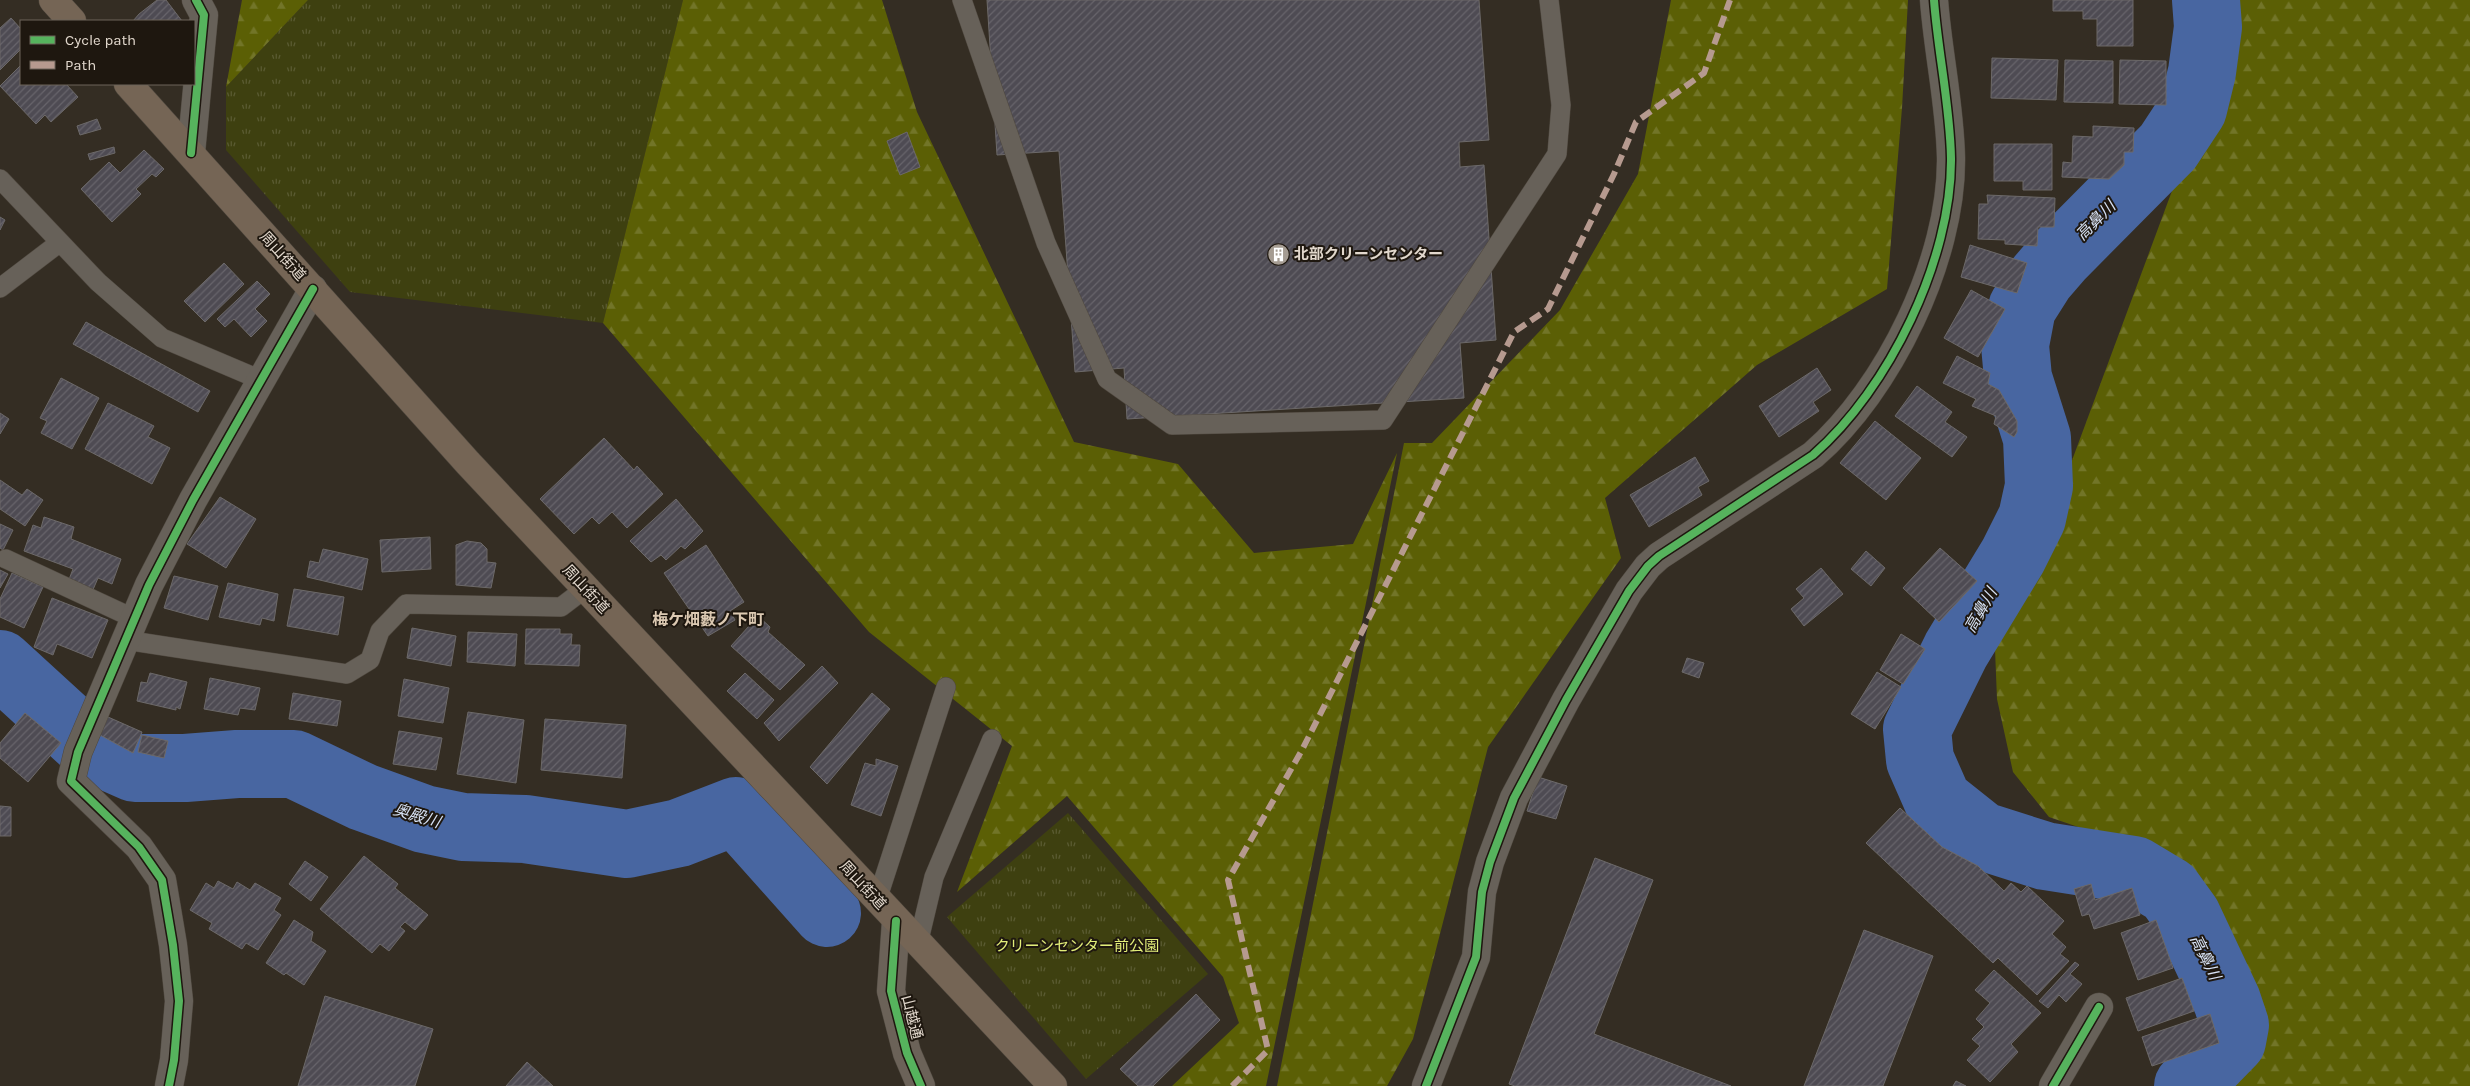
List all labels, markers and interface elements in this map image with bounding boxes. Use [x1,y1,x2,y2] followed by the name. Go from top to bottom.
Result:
[20,20,195,85] legend
[65,31,136,49] text: Cycle path
[65,56,96,74] text: Path
[2072,195,2120,244] water label: 高鼻川
[256,228,310,284] street label: 周山街道
[1266,242,1290,266] building icon: 北部クリーンセンター
[1294,245,1443,263] place label: 北部クリーンセンター
[559,561,613,617] street label: 周山街道
[1960,583,2002,636] water label: 高鼻川
[652,610,764,629] district label: 梅ケ畑藪ノ下町
[391,799,444,832] water label: 奥殿川
[836,857,890,913] street label: 周山街道
[2186,931,2225,985] water label: 高鼻川
[995,937,1159,955] park label: クリーンセンター前公園
[898,993,926,1041] street label: 山越通

